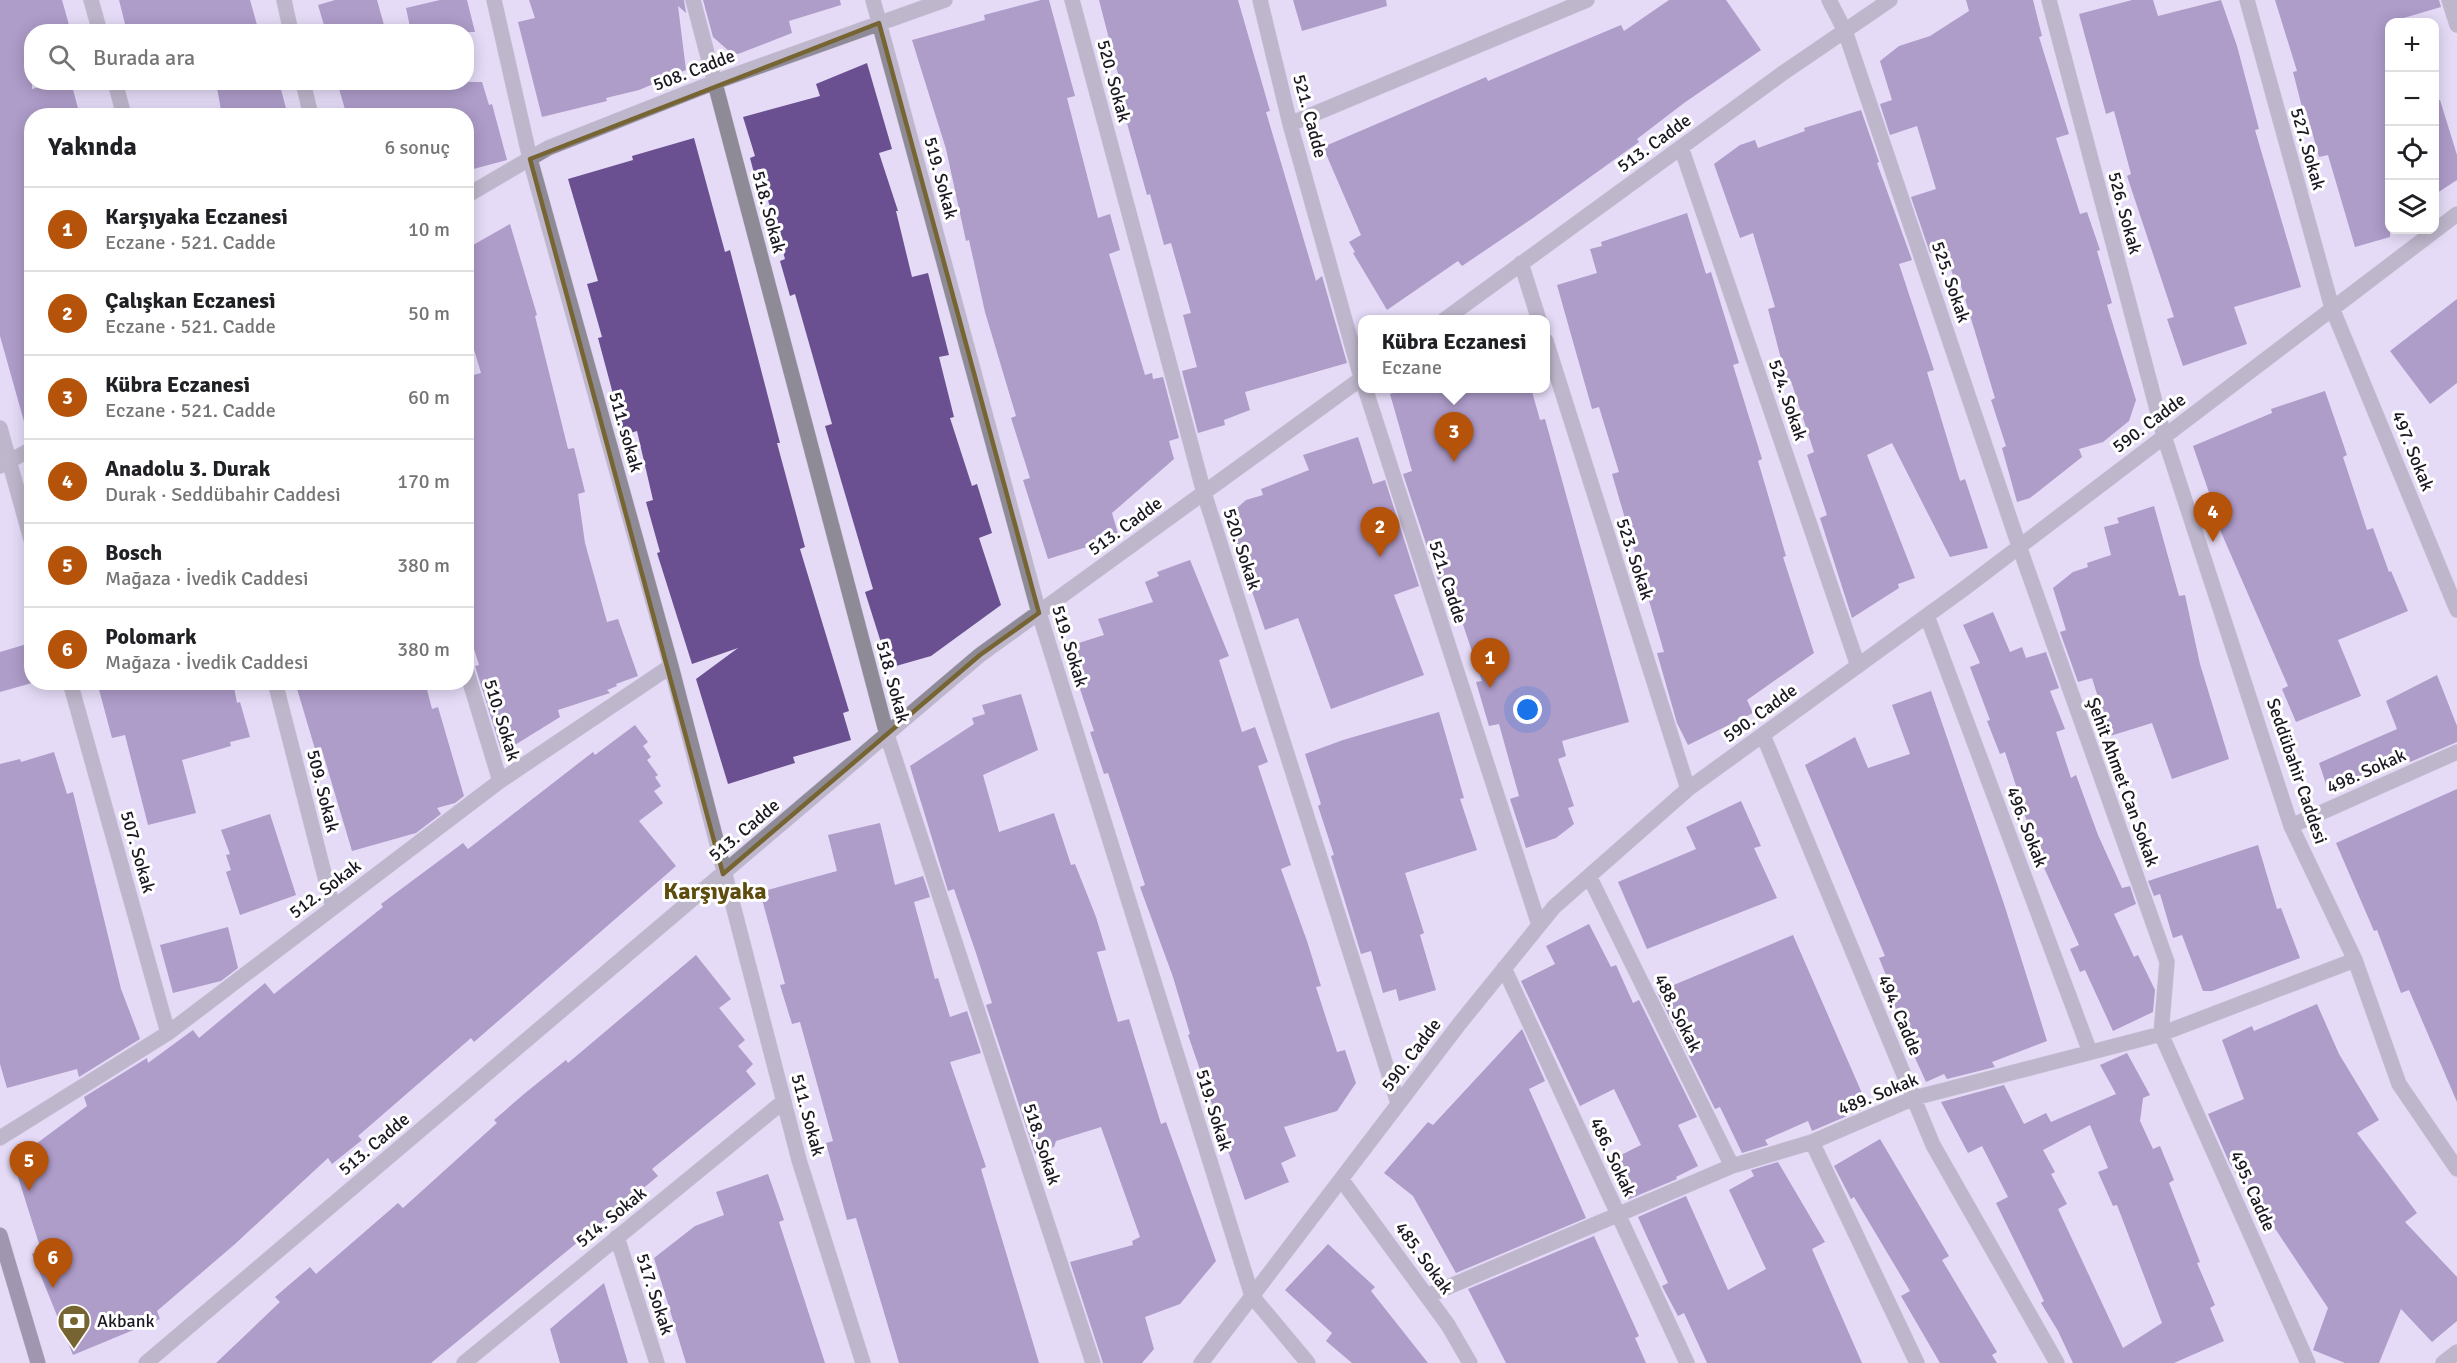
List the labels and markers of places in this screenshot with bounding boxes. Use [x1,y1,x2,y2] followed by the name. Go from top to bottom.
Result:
[1434,412,1474,462] pin: 3
[2194,492,2232,542] pin: 4
[1360,508,1400,557] pin: 2
[1470,638,1510,688] pin: 1
[9,1142,48,1191] pin: 5
[34,1238,72,1288] pin: 6
[56,1303,92,1350] bank icon: Akbank
[97,1310,155,1332] place label: Akbank

